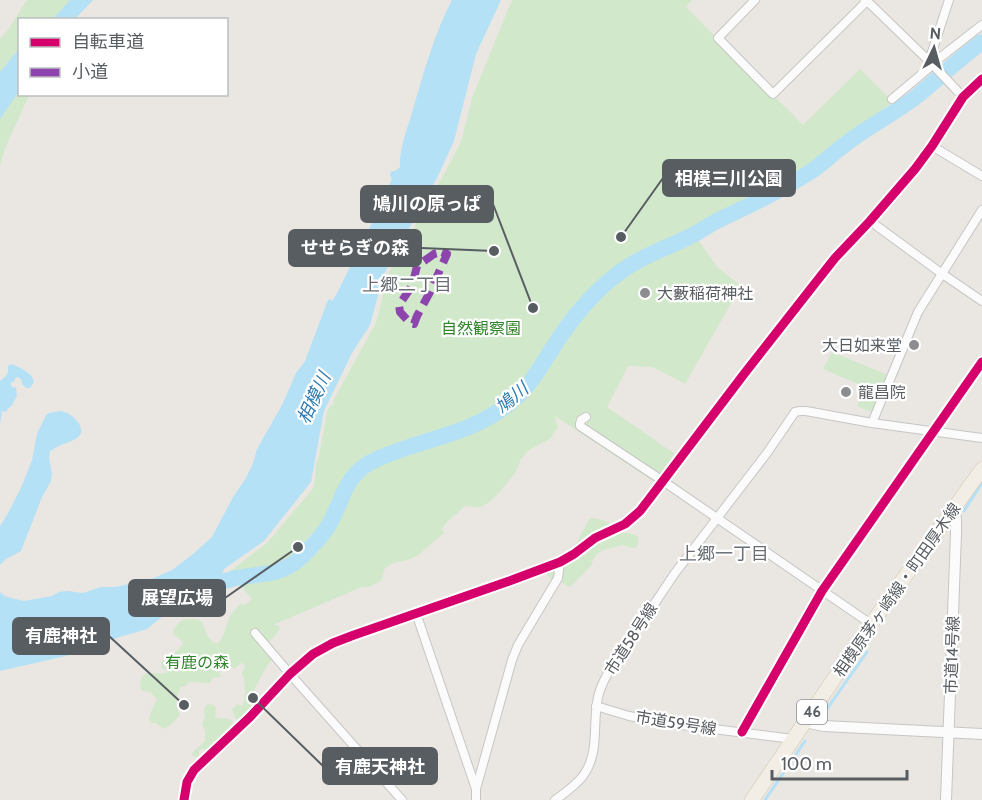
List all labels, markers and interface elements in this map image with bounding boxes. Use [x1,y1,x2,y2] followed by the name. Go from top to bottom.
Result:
[18,18,228,96] legend
[904,18,964,78] north arrow
[929,24,942,44] text: N
[72,31,144,53] text: 自転車道
[72,61,108,83] text: 小道
[663,160,795,196] callout: 相模三川公園
[675,168,783,190] text: 相模三川公園
[361,186,493,222] callout: 鳩川の原っぱ
[373,193,481,215] text: 鳩川の原っぱ
[289,230,421,266] callout: せせらぎの森
[301,237,409,259] text: せせらぎの森
[362,274,452,296] district label: 上郷二丁目
[657,284,753,303] place label: 大藪稲荷神社
[638,286,652,300] marker: 大藪稲荷神社
[441,319,521,338] park label: 自然観察園
[822,336,902,355] place label: 大日如来堂
[907,338,921,352] marker: 大日如来堂
[293,367,336,427] water label: 相模川
[491,377,534,418] water label: 鳩川
[858,383,906,402] place label: 龍昌院
[839,385,853,399] marker: 龍昌院
[830,499,964,681] street label: 相模原茅ヶ崎線・町田厚木線
[679,543,769,565] district label: 上郷一丁目
[129,580,225,616] callout: 展望広場
[141,587,213,609] text: 展望広場
[601,599,661,679] street label: 市道58号線
[941,615,963,695] street label: 市道14号線
[13,618,109,654] callout: 有鹿神社
[25,625,97,647] text: 有鹿神社
[165,653,229,672] park label: 有鹿の森
[797,700,827,724] road number: 46
[634,707,718,739] street label: 市道59号線
[772,743,907,781] scale bar
[323,748,437,784] callout: 有鹿天神社
[781,753,832,775] text: 100 m
[335,756,425,778] text: 有鹿天神社

